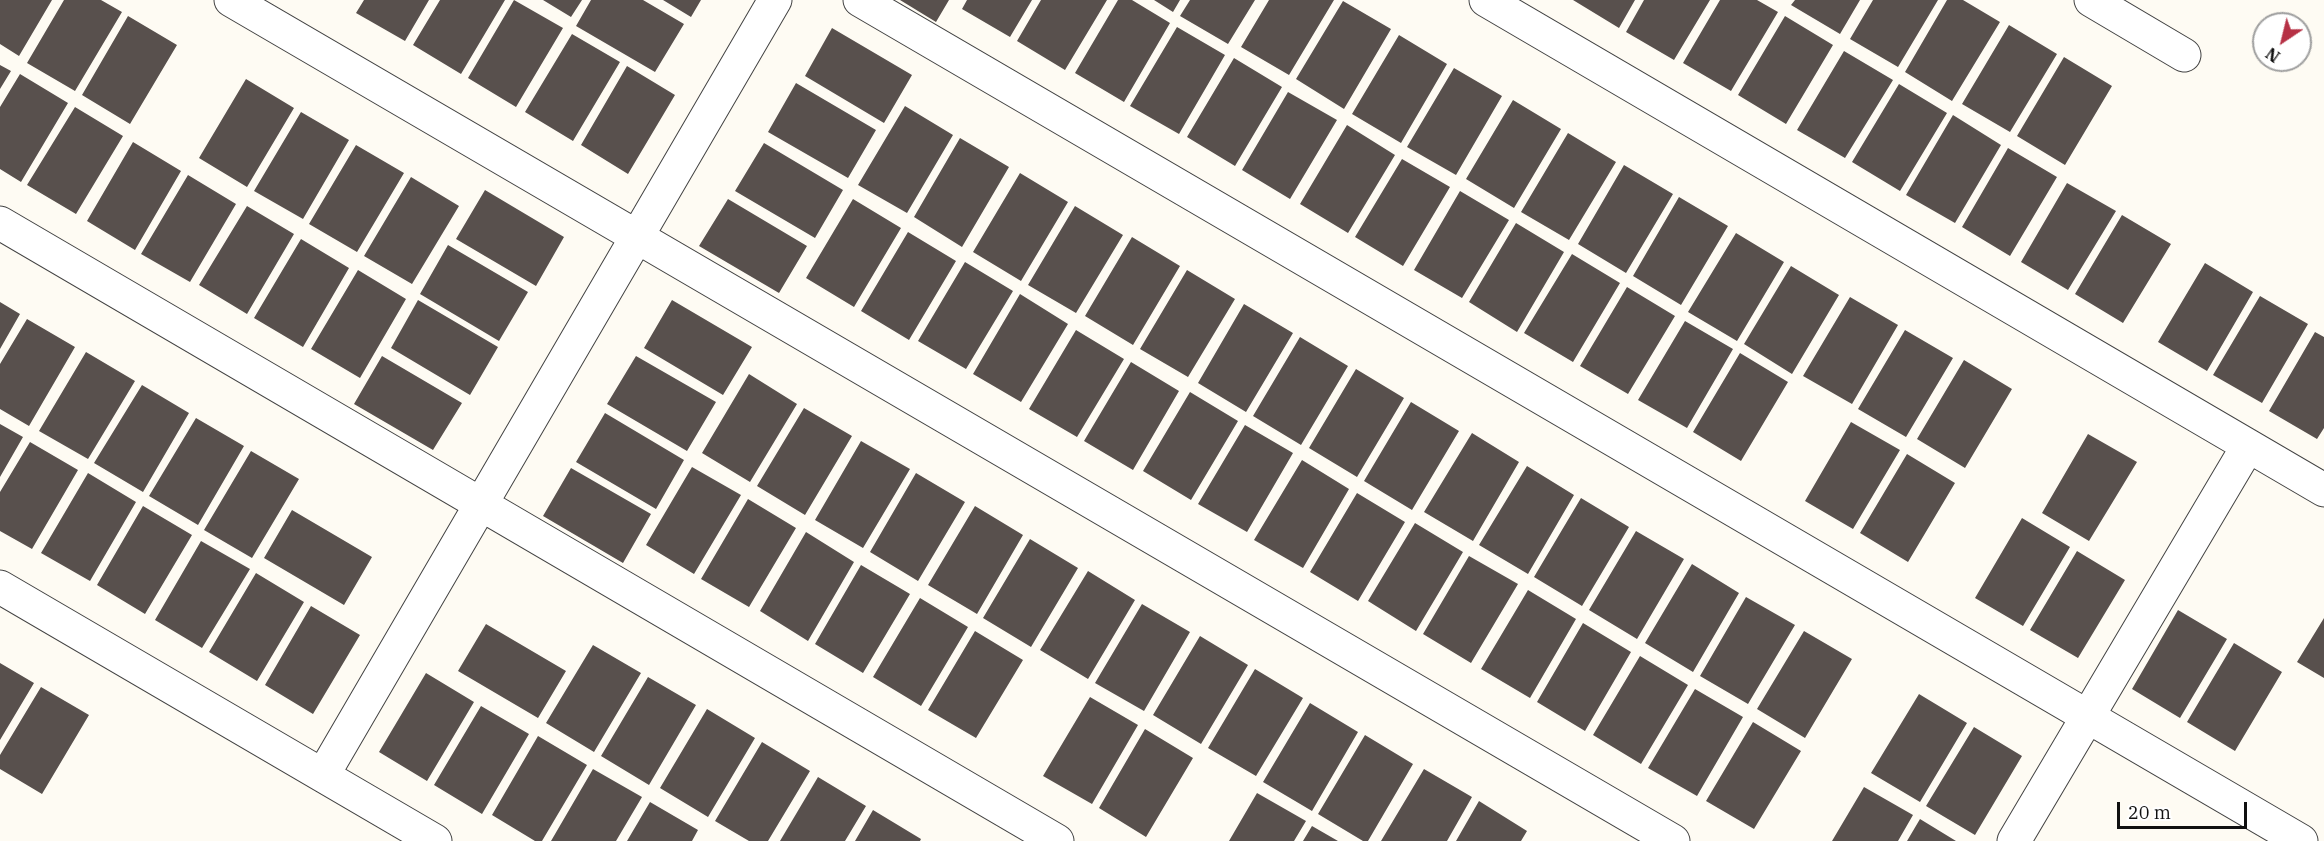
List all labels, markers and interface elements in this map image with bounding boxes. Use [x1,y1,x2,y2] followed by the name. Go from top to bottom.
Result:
[2252,12,2312,72] north arrow
[2262,43,2284,67] text: N
[2120,790,2250,828] scale bar
[2128,801,2171,824] text: 20 m

